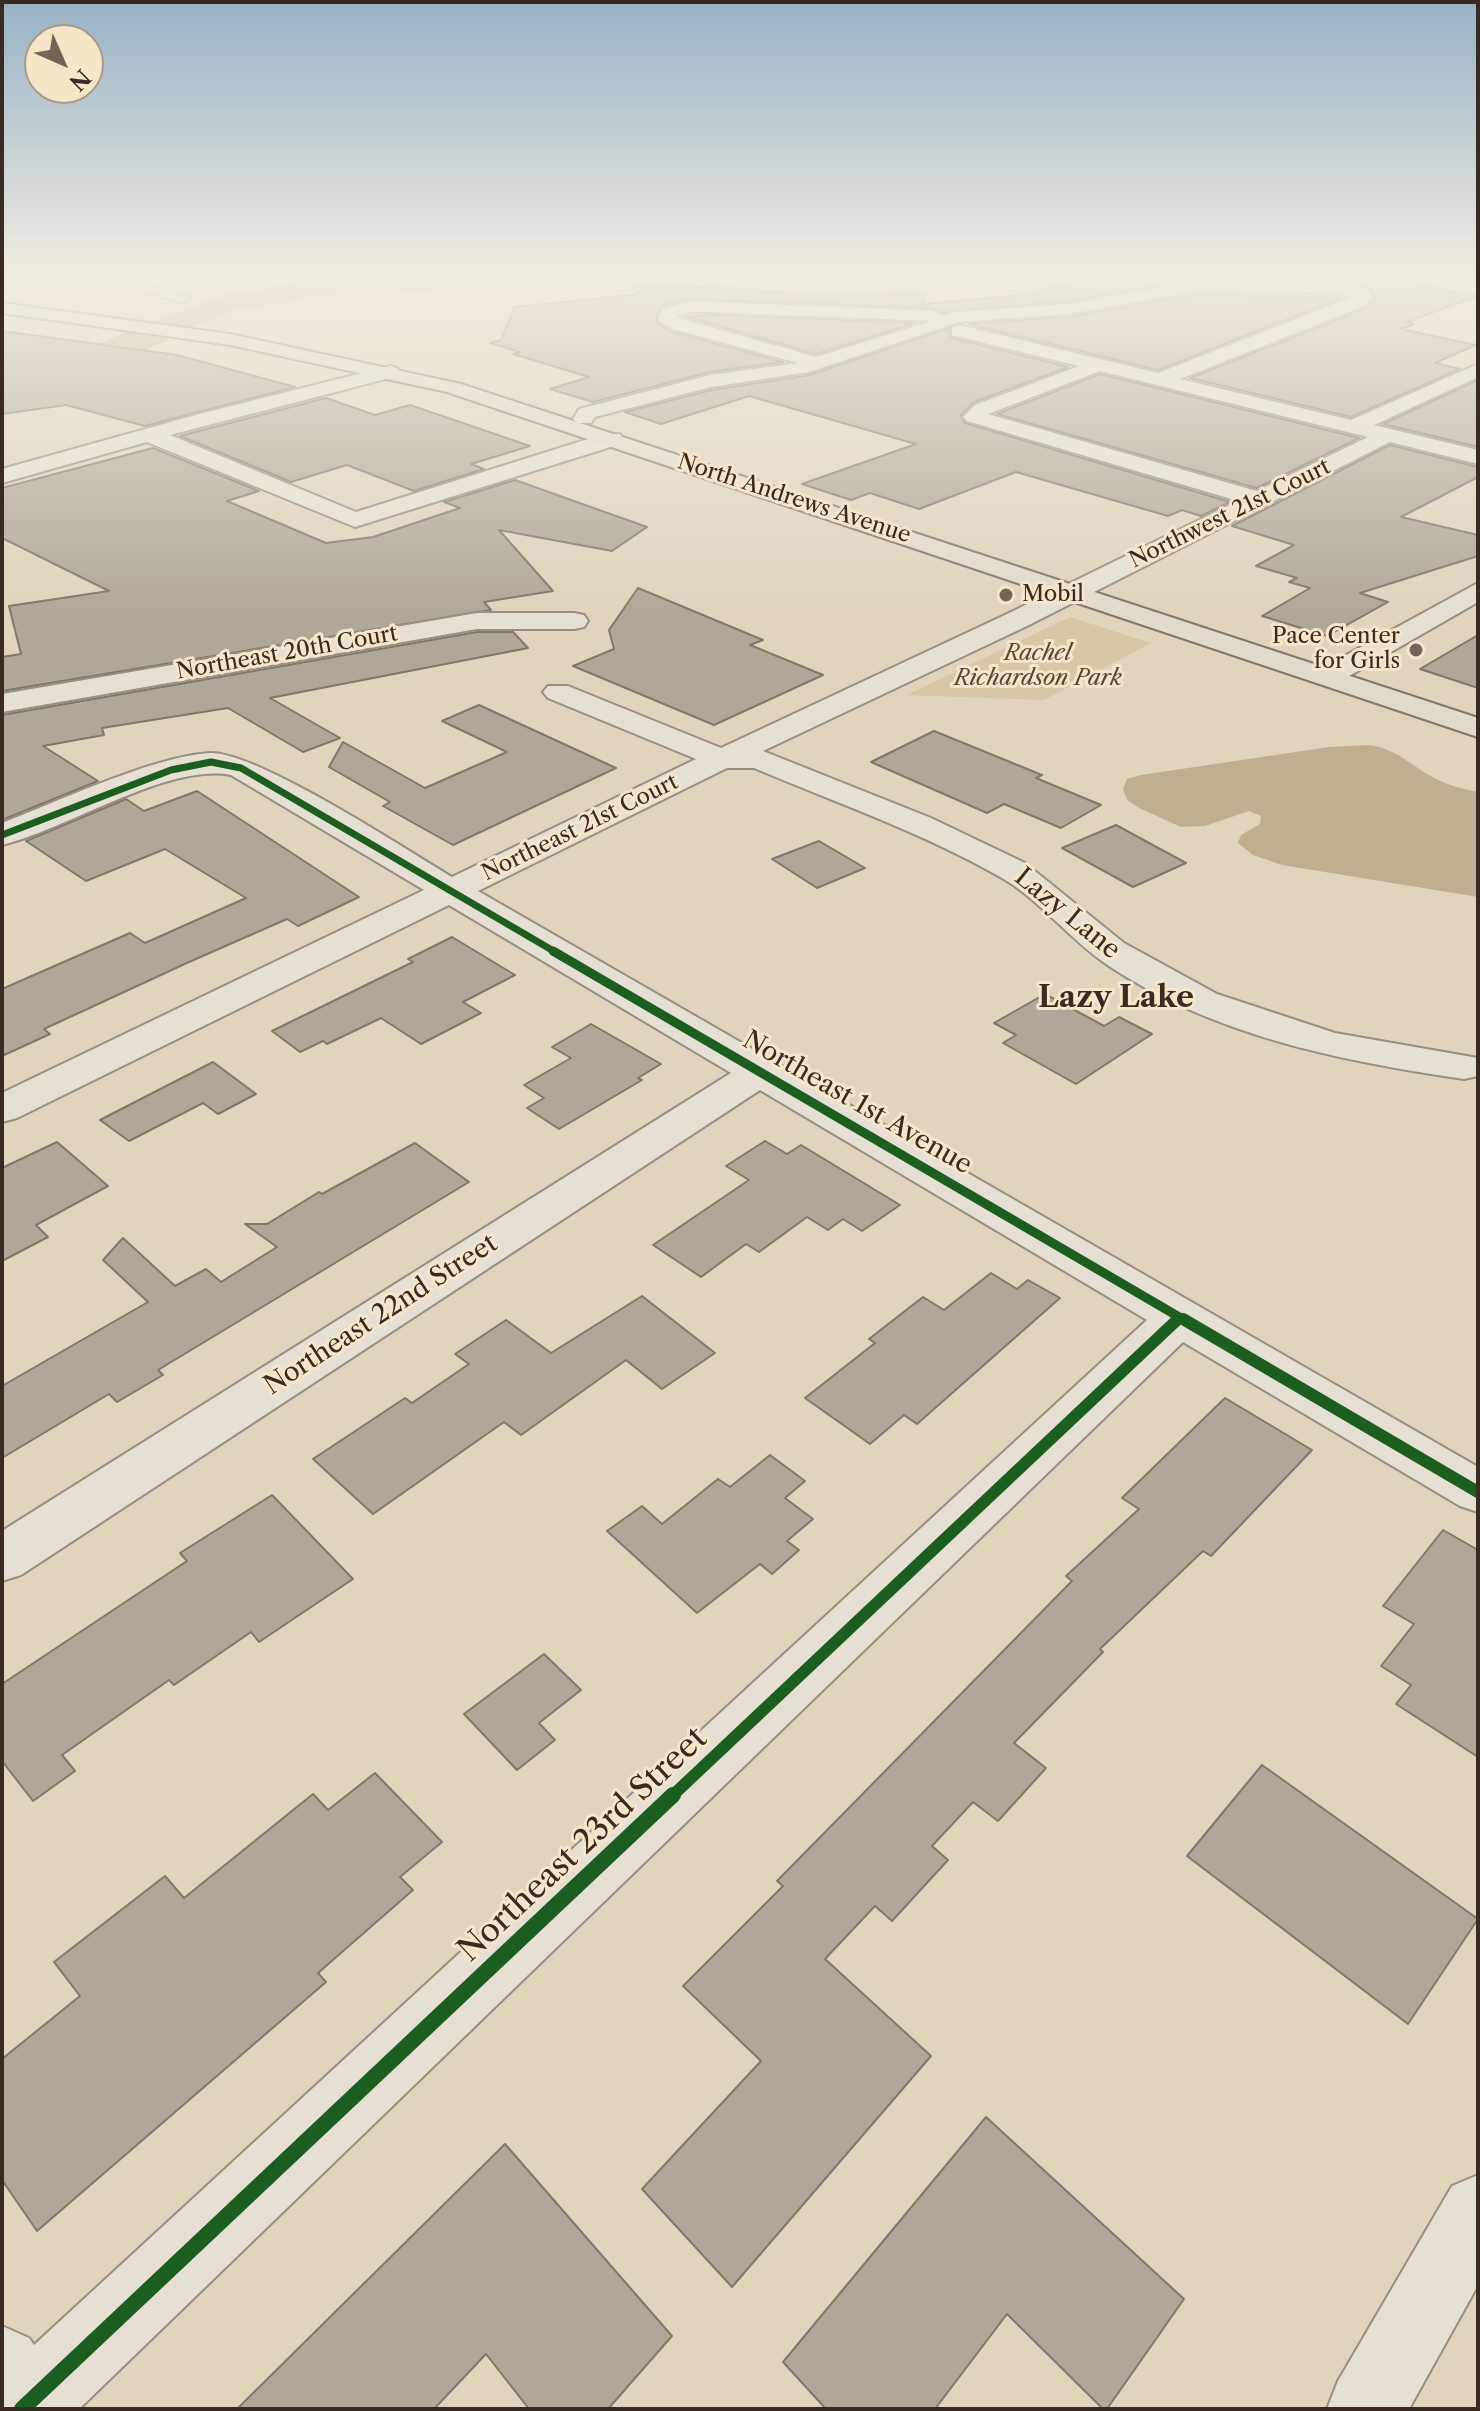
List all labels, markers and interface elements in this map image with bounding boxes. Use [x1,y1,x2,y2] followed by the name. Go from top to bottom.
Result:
[24,24,104,104] north arrow
[64,64,96,96] text: N
[674,449,914,549] street label: North Andrews Avenue
[1125,454,1335,574] street label: Northwest 21st Court
[1022,582,1084,608] place label: Mobil
[997,586,1015,604] marker: Mobil
[174,621,400,685] street label: Northeast 20th Court
[1272,624,1400,676] place label: Pace Center for Girls
[954,641,1122,692] park label: Rachel Richardson Park
[1407,641,1425,659] marker: Pace Center for Girls
[478,769,682,887] street label: Northeast 21st Court
[1008,862,1126,966] street label: Lazy Lane
[1038,980,1194,1016] district label: Lazy Lake
[737,1025,977,1181] street label: Northeast 1st Avenue
[259,1228,503,1402] street label: Northeast 22nd Street
[451,1720,715,1970] street label: Northeast 23rd Street

